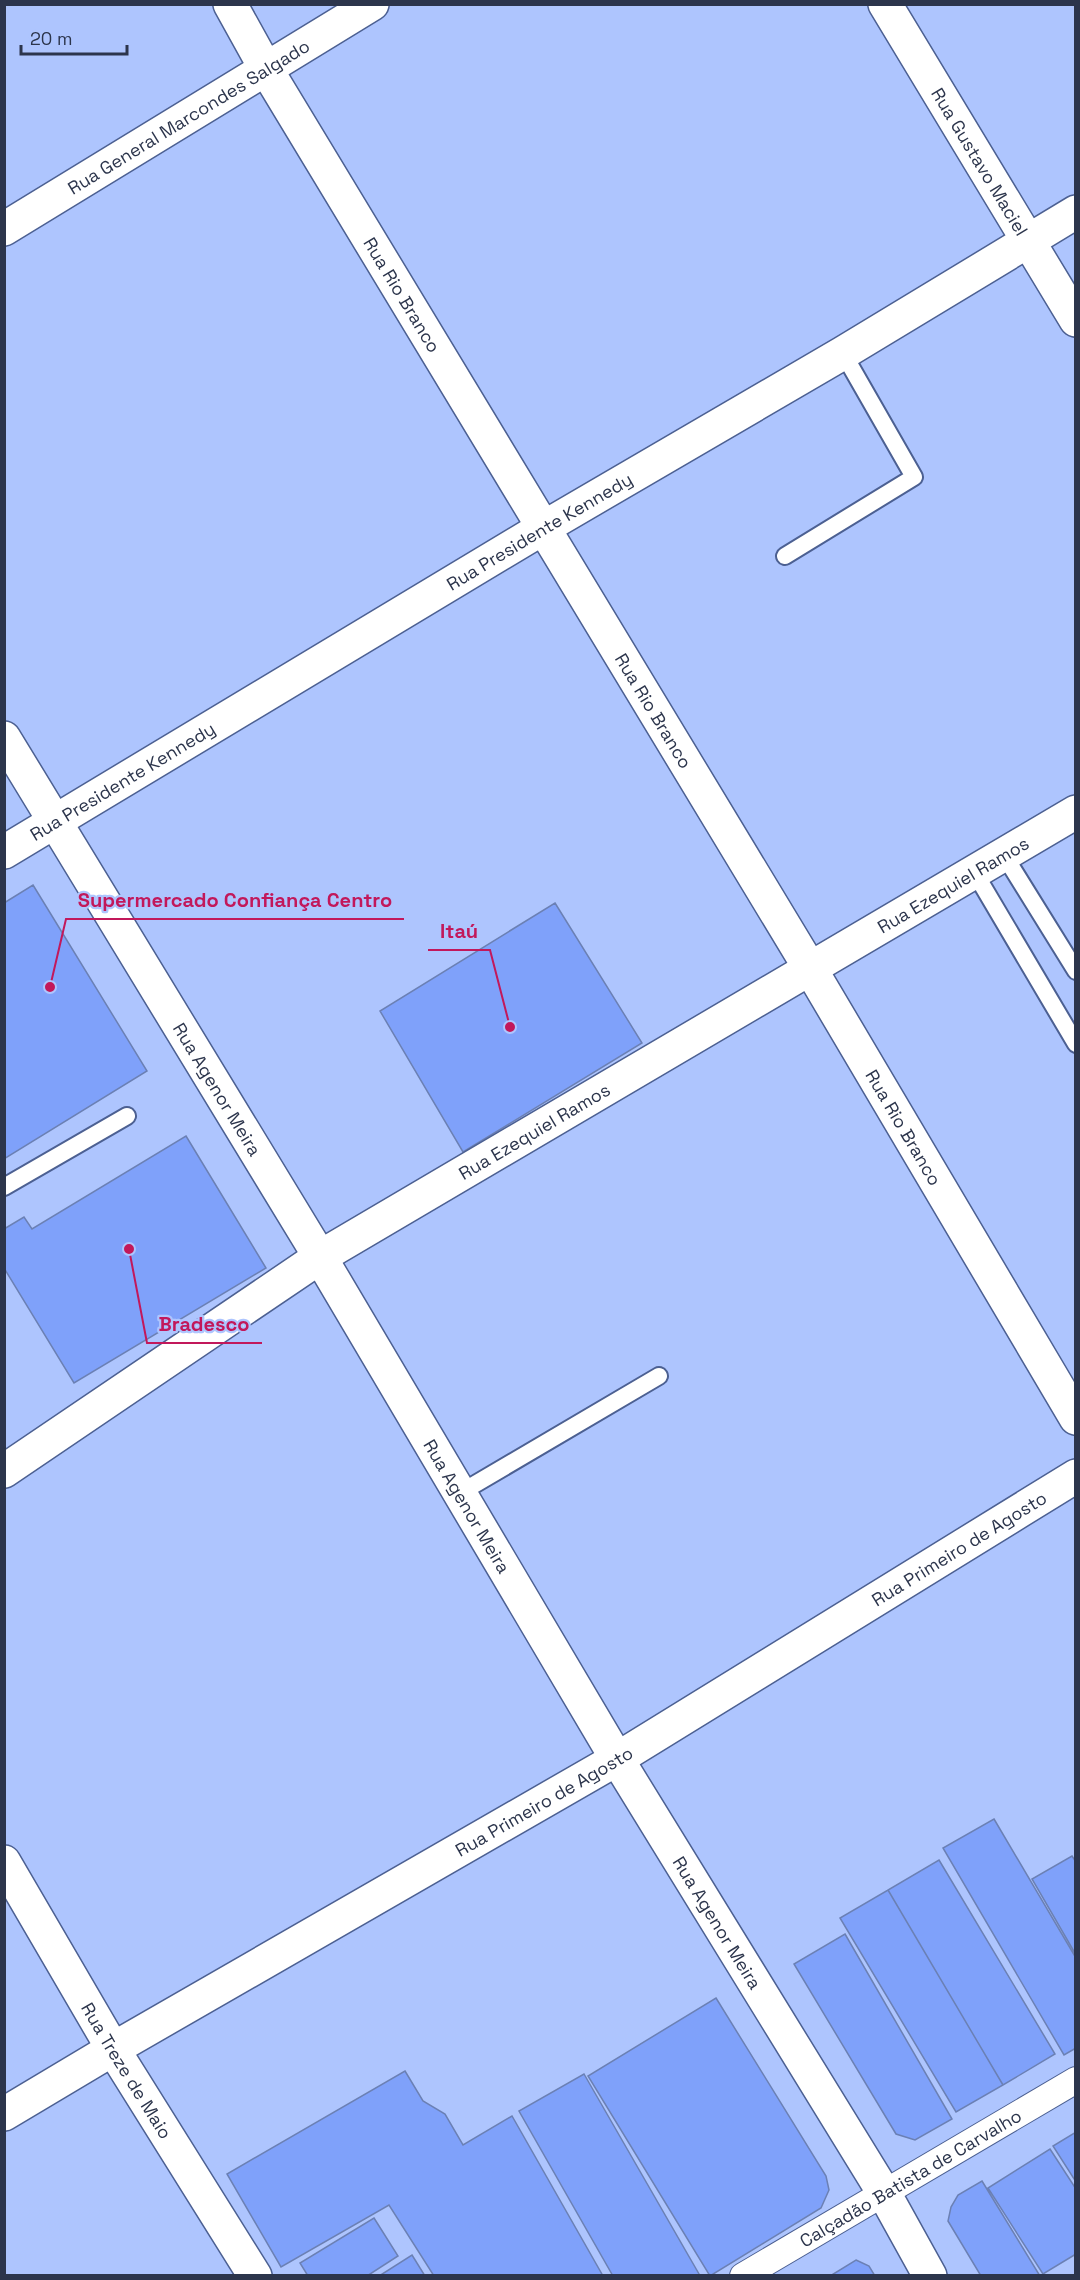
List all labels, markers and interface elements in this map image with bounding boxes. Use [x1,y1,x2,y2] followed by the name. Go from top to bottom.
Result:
[21,18,128,56] scale bar
[30,27,73,50] text: 20 m
[63,34,314,199] street label: Rua General Marcondes Salgado
[927,83,1034,240] street label: Rua Gustavo Maciel
[359,233,446,356] street label: Rua Rio Branco
[442,467,636,595] street label: Rua Presidente Kennedy
[610,649,698,772] street label: Rua Rio Branco
[25,716,219,845] street label: Rua Presidente Kennedy
[873,831,1033,938] street label: Rua Ezequiel Ramos
[66,881,404,919] callout: Supermercado Confiança Centro
[78,887,392,913] text: Supermercado Confiança Centro
[428,912,490,950] callout: Itaú
[440,918,478,944] text: Itaú
[168,1018,267,1160] street label: Rua Agenor Meira
[861,1065,947,1189] street label: Rua Rio Branco
[454,1078,614,1185] street label: Rua Ezequiel Ramos
[147,1305,262,1343] callout: Bradesco
[158,1311,250,1337] text: Bradesco
[419,1435,516,1577] street label: Rua Agenor Meira
[867,1486,1051,1611] street label: Rua Primeiro de Agosto
[451,1741,637,1861] street label: Rua Primeiro de Agosto
[668,1852,767,1993] street label: Rua Agenor Meira
[77,1998,178,2143] street label: Rua Treze de Maio
[795,2103,1025,2252] street label: Calçadão Batista de Carvalho

